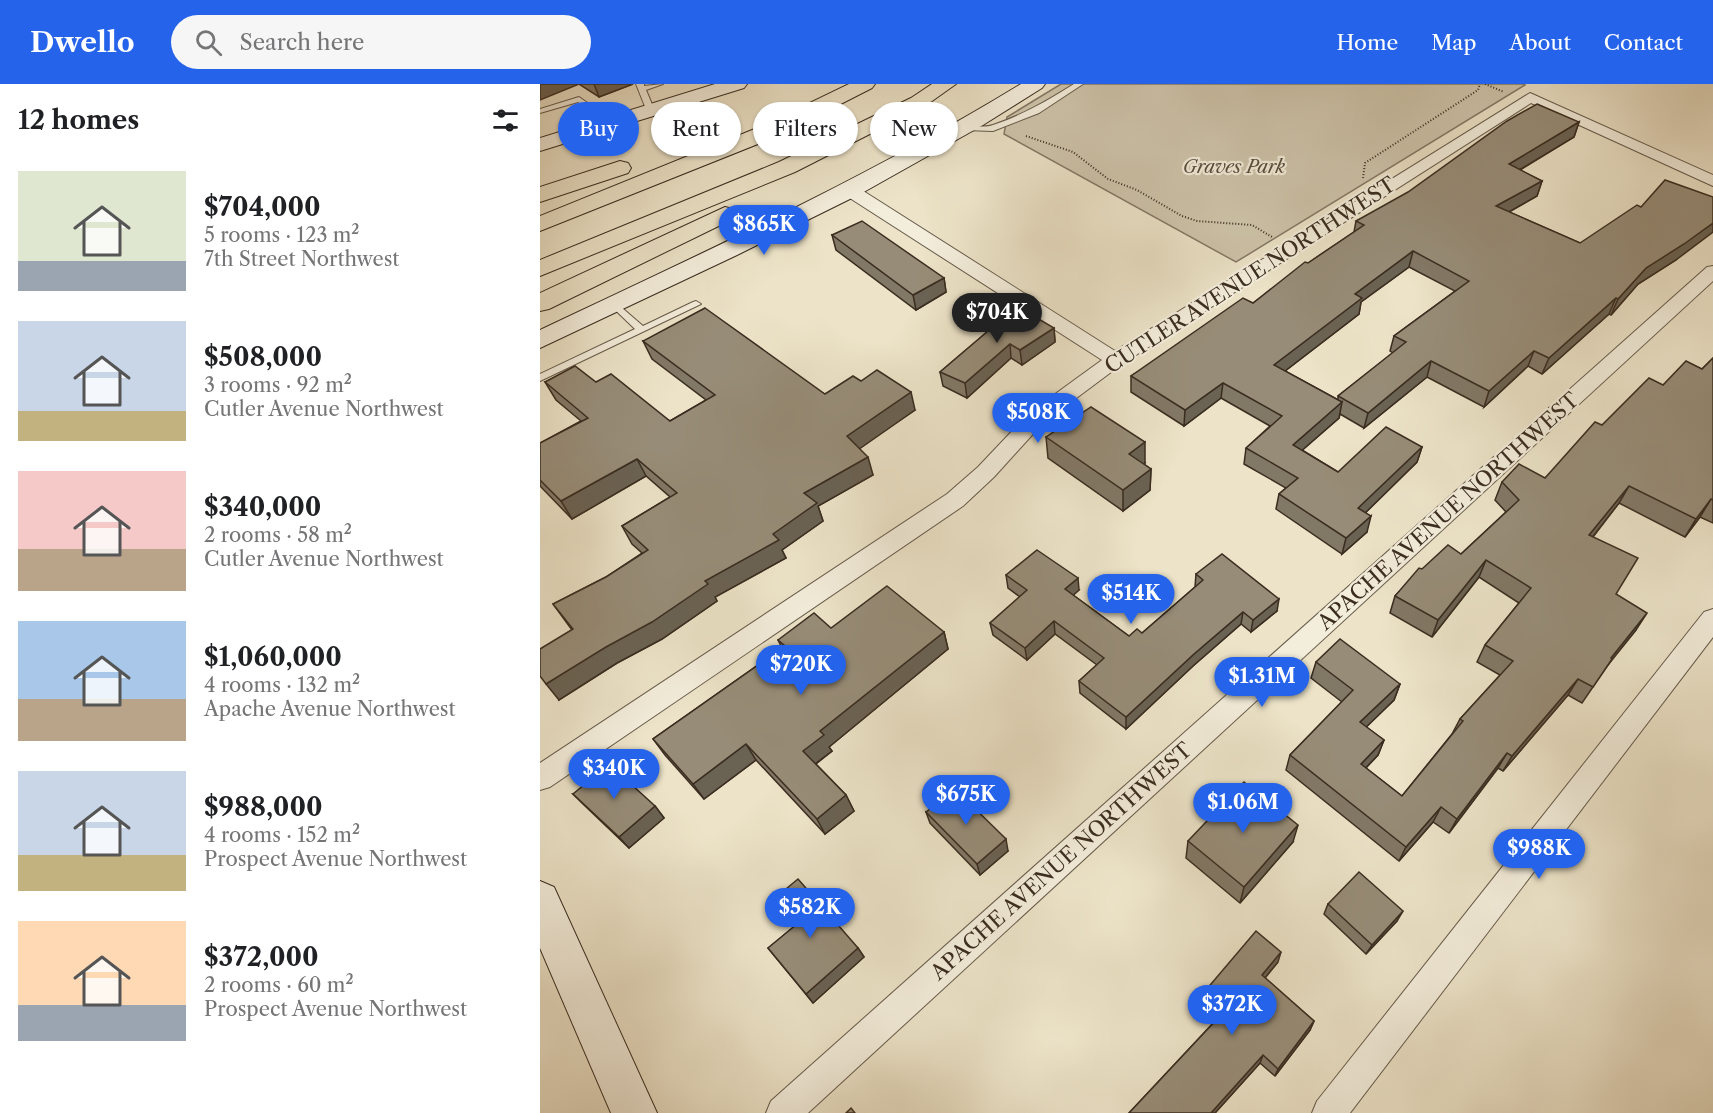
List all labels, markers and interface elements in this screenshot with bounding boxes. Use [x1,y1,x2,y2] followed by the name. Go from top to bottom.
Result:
[171,15,591,69] search box
[30,25,135,59] text: Dwello
[192,26,225,59] icon: search
[240,29,364,56] text: Search here
[1337,30,1398,55] text: Home
[1431,30,1476,55] text: Map
[1509,30,1571,55] text: About
[1604,30,1683,55] text: Contact
[558,102,639,156] chip: Buy
[651,102,741,156] chip: Rent
[753,102,858,156] chip: Filters
[870,102,958,156] chip: New
[18,104,139,136] text: 12 homes
[489,104,522,137] icon: filters
[1183,156,1286,178] park label: Graves Park
[1100,171,1400,378] street label: CUTLER AVENUE NORTHWEST
[204,191,321,223] text: $704,000
[66,195,138,267] icon: home
[722,205,806,256] pin: $865K
[733,212,795,236] text: $865K
[204,223,360,247] text: 5 rooms · 123 m²
[204,247,399,271] text: 7th Street Northwest
[955,293,1039,344] pin: $704K
[966,300,1028,324] text: $704K
[204,341,322,373] text: $508,000
[66,345,138,417] icon: home
[204,373,352,397] text: 3 rooms · 92 m²
[1312,387,1584,636] street label: APACHE AVENUE NORTHWEST
[996,393,1080,444] pin: $508K
[204,397,444,421] text: Cutler Avenue Northwest
[1006,400,1070,424] text: $508K
[204,491,321,523] text: $340,000
[66,495,138,567] icon: home
[204,523,352,547] text: 2 rooms · 58 m²
[204,547,444,571] text: Cutler Avenue Northwest
[1089,574,1173,625] pin: $514K
[1101,581,1161,605] text: $514K
[204,641,342,673] text: $1,060,000
[66,645,138,717] icon: home
[759,645,843,696] pin: $720K
[770,652,832,676] text: $720K
[1213,657,1311,708] pin: $1.31M
[1228,664,1296,688] text: $1.31M
[204,673,360,697] text: 4 rooms · 132 m²
[204,697,456,721] text: Apache Avenue Northwest
[925,737,1197,986] street label: APACHE AVENUE NORTHWEST
[572,749,656,800] pin: $340K
[582,756,646,780] text: $340K
[924,775,1008,826] pin: $675K
[936,782,996,806] text: $675K
[1194,783,1292,834] pin: $1.06M
[1207,790,1279,814] text: $1.06M
[204,791,323,823] text: $988,000
[66,795,138,867] icon: home
[204,823,360,847] text: 4 rooms · 152 m²
[1497,829,1581,880] pin: $988K
[1507,836,1571,860] text: $988K
[204,847,467,871] text: Prospect Avenue Northwest
[768,888,852,939] pin: $582K
[779,895,841,919] text: $582K
[204,941,319,973] text: $372,000
[66,945,138,1017] icon: home
[204,973,354,997] text: 2 rooms · 60 m²
[1190,985,1274,1036] pin: $372K
[1202,992,1262,1016] text: $372K
[204,997,467,1021] text: Prospect Avenue Northwest

